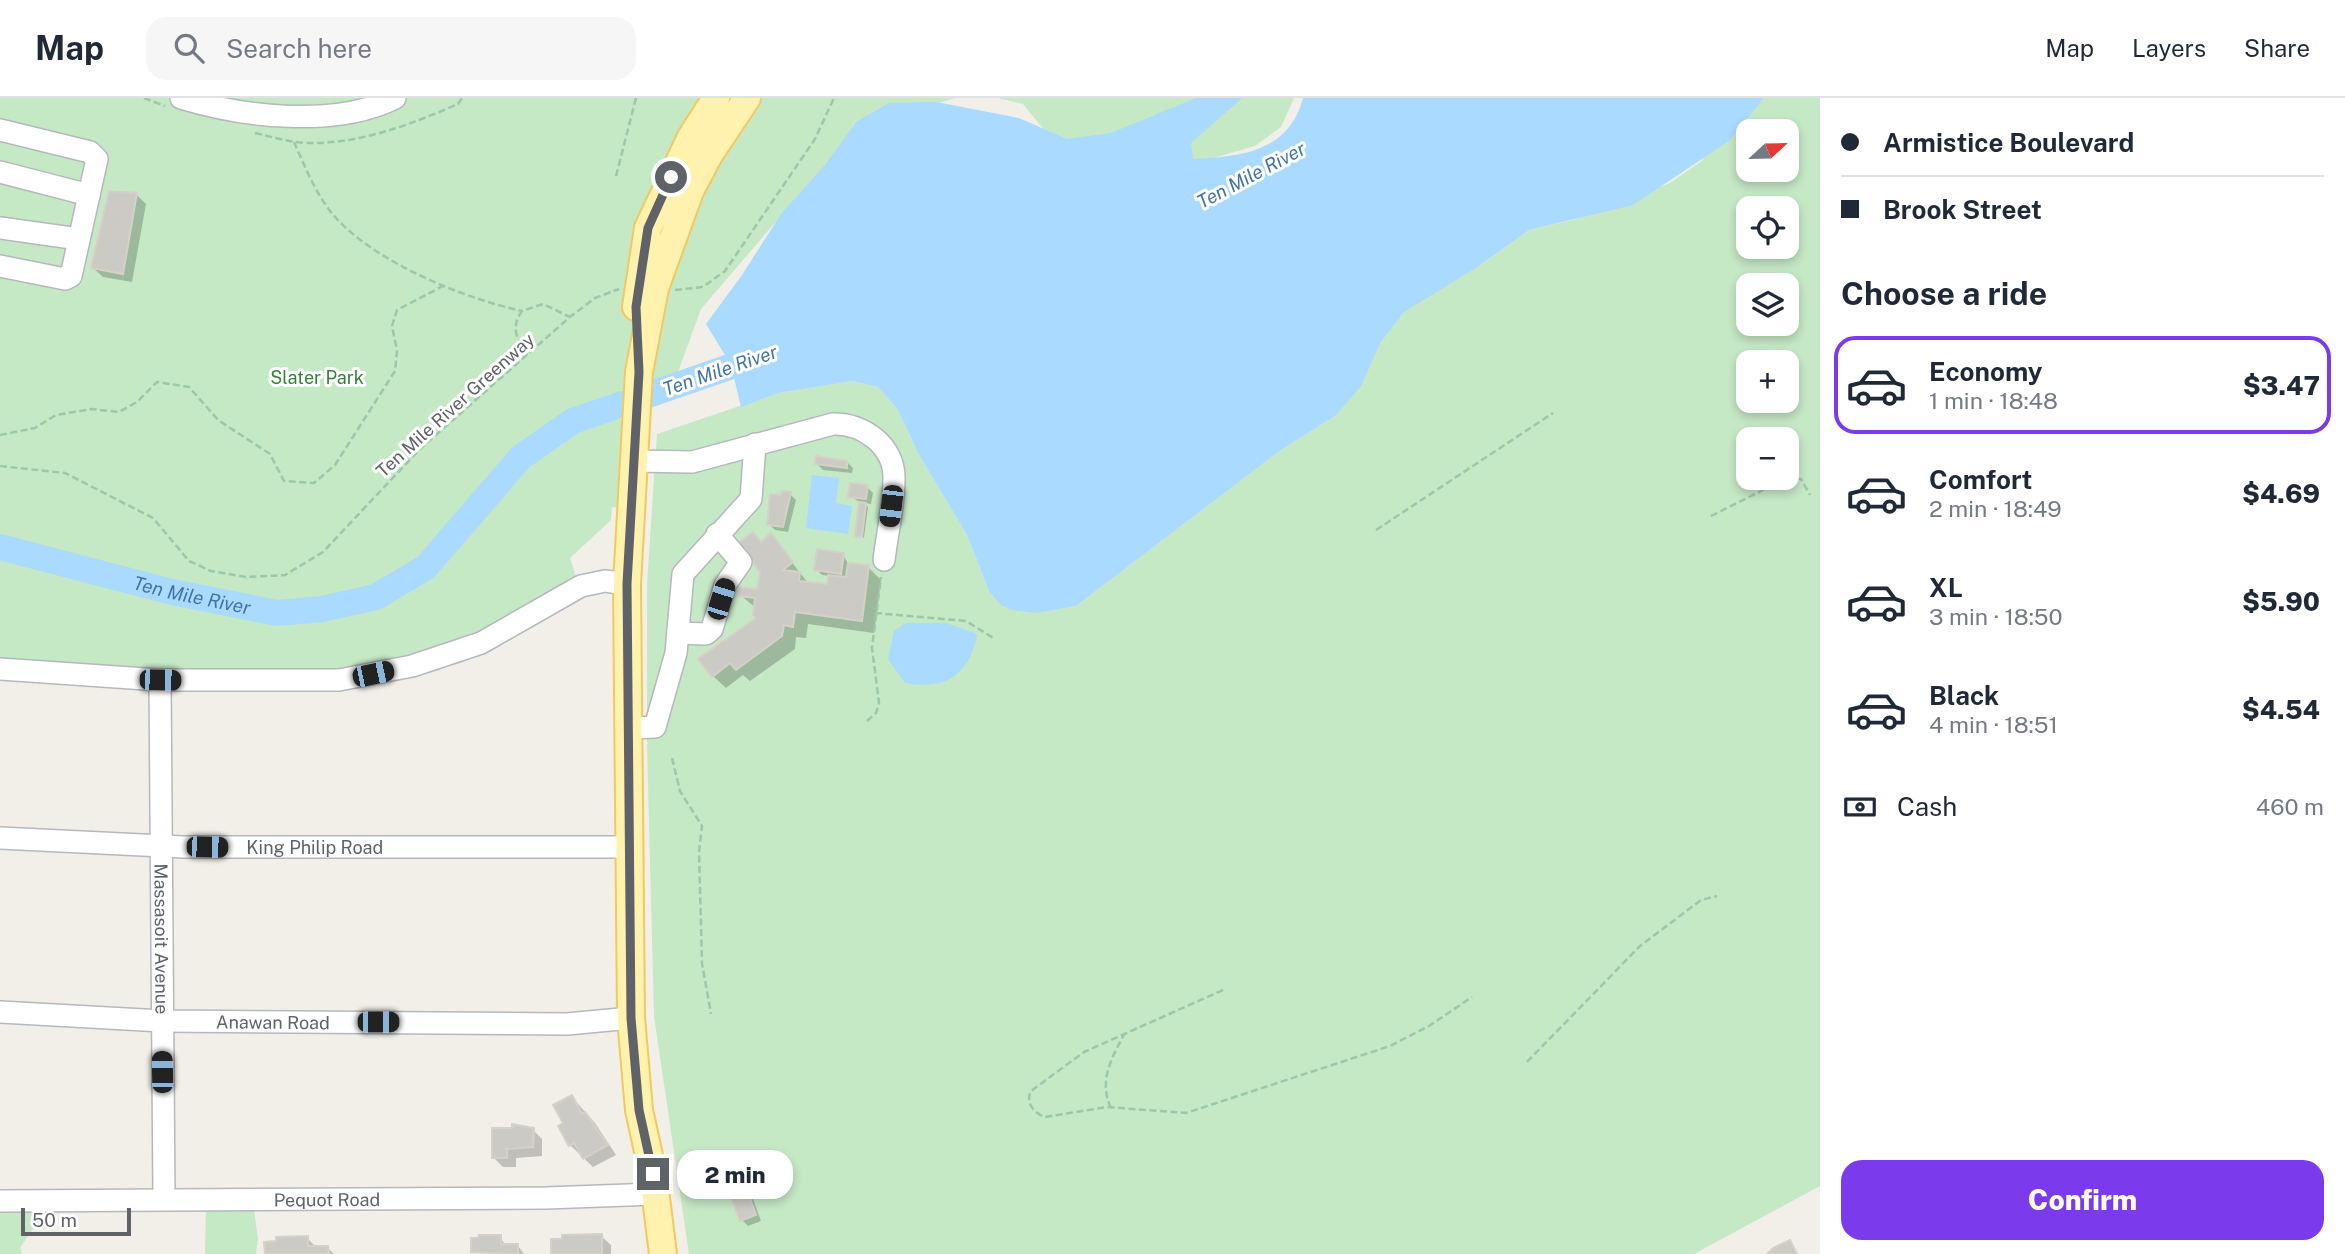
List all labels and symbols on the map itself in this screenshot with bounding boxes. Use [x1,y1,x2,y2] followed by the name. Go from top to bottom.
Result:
[1736,119,1799,182] north arrow
[1193,137,1310,213] water label: Ten Mile River
[655,161,687,193] route start
[372,328,538,481] street label: Ten Mile River Greenway
[660,340,781,400] water label: Ten Mile River
[270,367,364,388] park label: Slater Park
[879,484,904,528] car
[131,571,253,619] water label: Ten Mile River
[705,576,738,622] car
[351,659,396,689] car
[139,669,182,691] car
[186,836,229,858] car
[246,837,383,858] street label: King Philip Road
[151,863,173,1015] street label: Massasoit Avenue
[216,1011,330,1033] street label: Anawan Road
[358,1012,400,1033] car
[152,1051,173,1093] car
[678,1150,793,1198] callout: 2 min
[637,1158,669,1190] route end
[274,1188,380,1210] street label: Pequot Road
[21,1205,131,1237] scale bar

